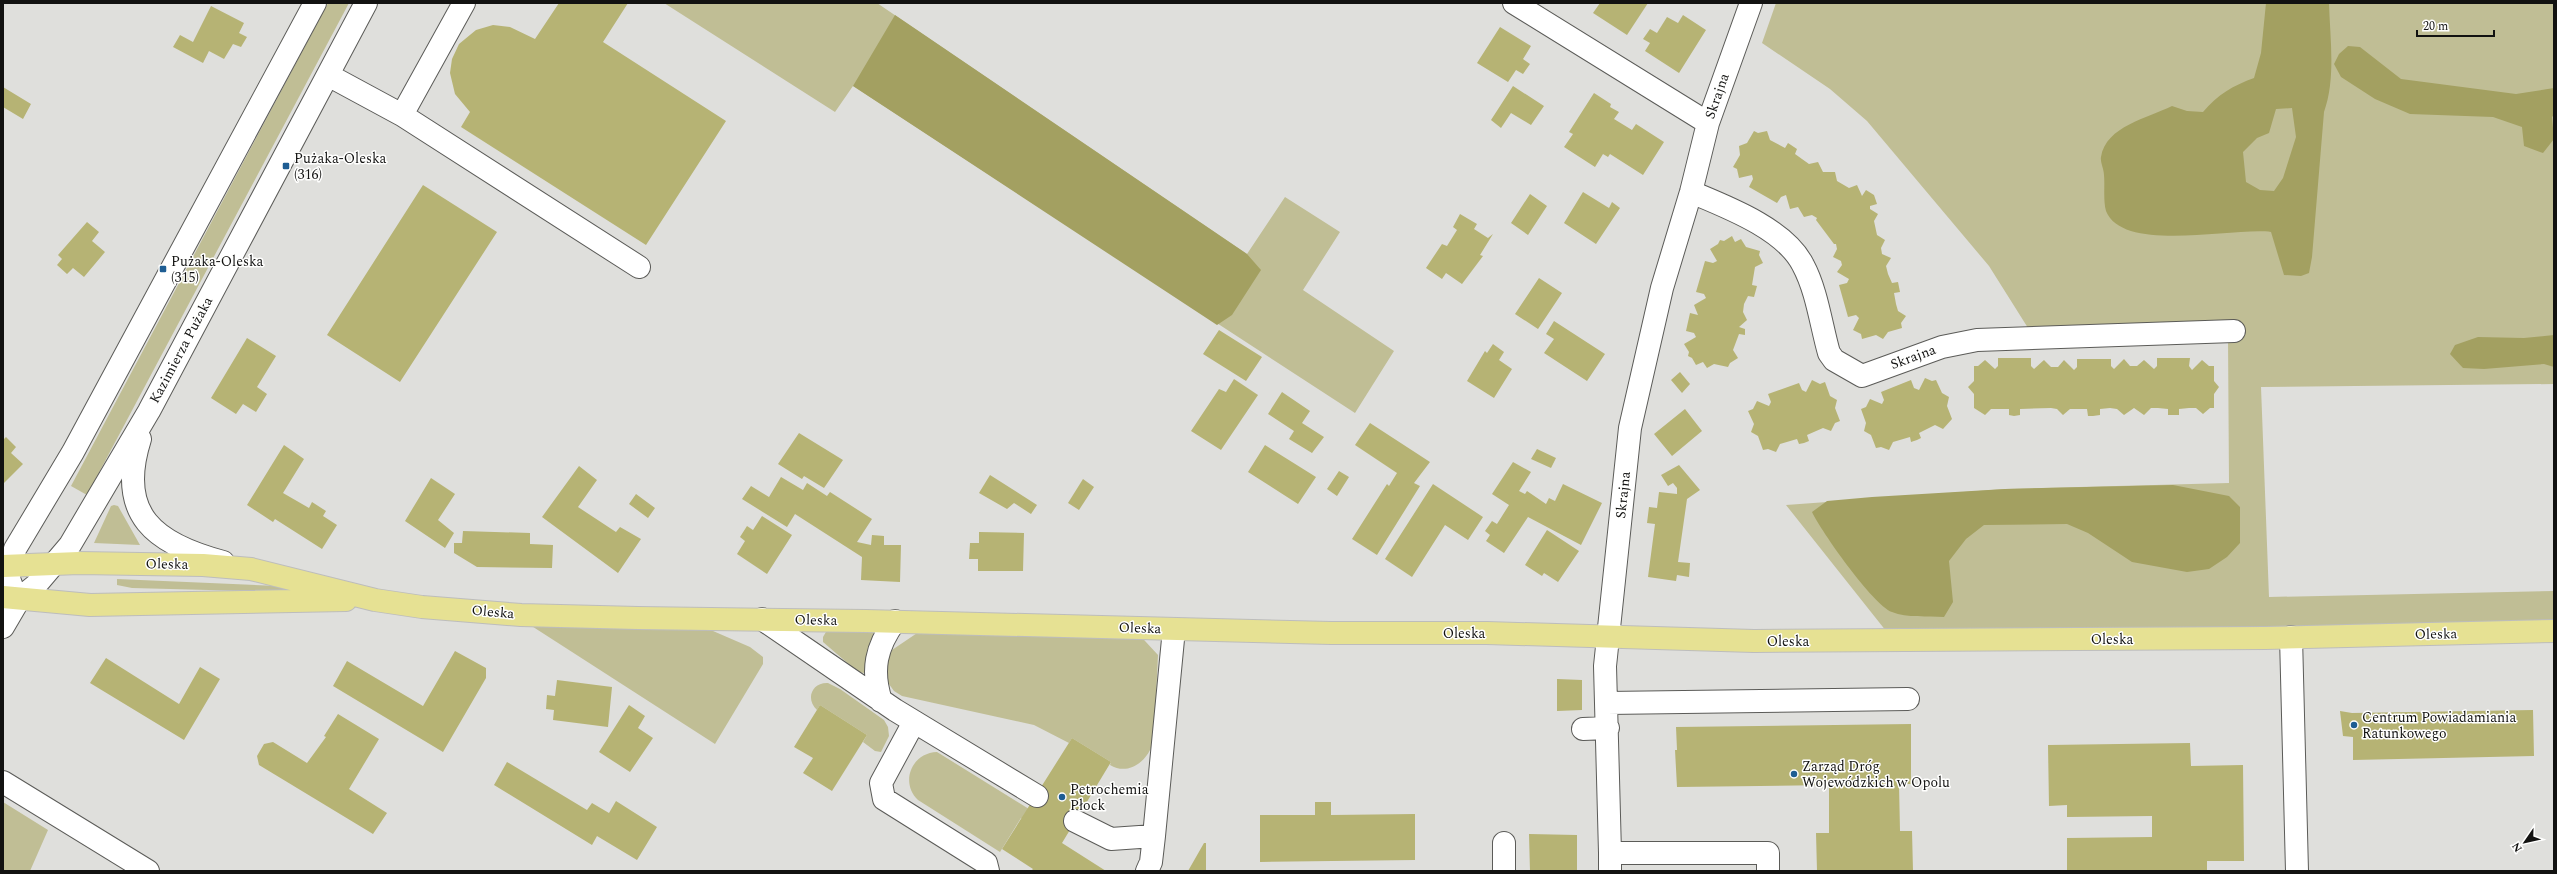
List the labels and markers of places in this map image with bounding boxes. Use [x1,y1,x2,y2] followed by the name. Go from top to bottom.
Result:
[294,148,387,185] place label: Pużaka-Oleska (316)
[281,161,291,171] marker: Pużaka-Oleska (316)
[171,251,264,288] place label: Pużaka-Oleska (315)
[158,264,168,274] marker: Pużaka-Oleska (315)
[2362,707,2516,744] place label: Centrum Powiadamiania Ratunkowego
[2349,720,2359,730] marker: Centrum Powiadamiania Ratunkowego
[1802,756,1950,793] place label: Zarząd Dróg Wojewódzkich w Opolu
[1789,769,1799,779] marker: Zarząd Dróg Wojewódzkich w Opolu
[1070,779,1149,816] place label: Petrochemia Płock
[1057,792,1067,802] marker: Petrochemia Płock

